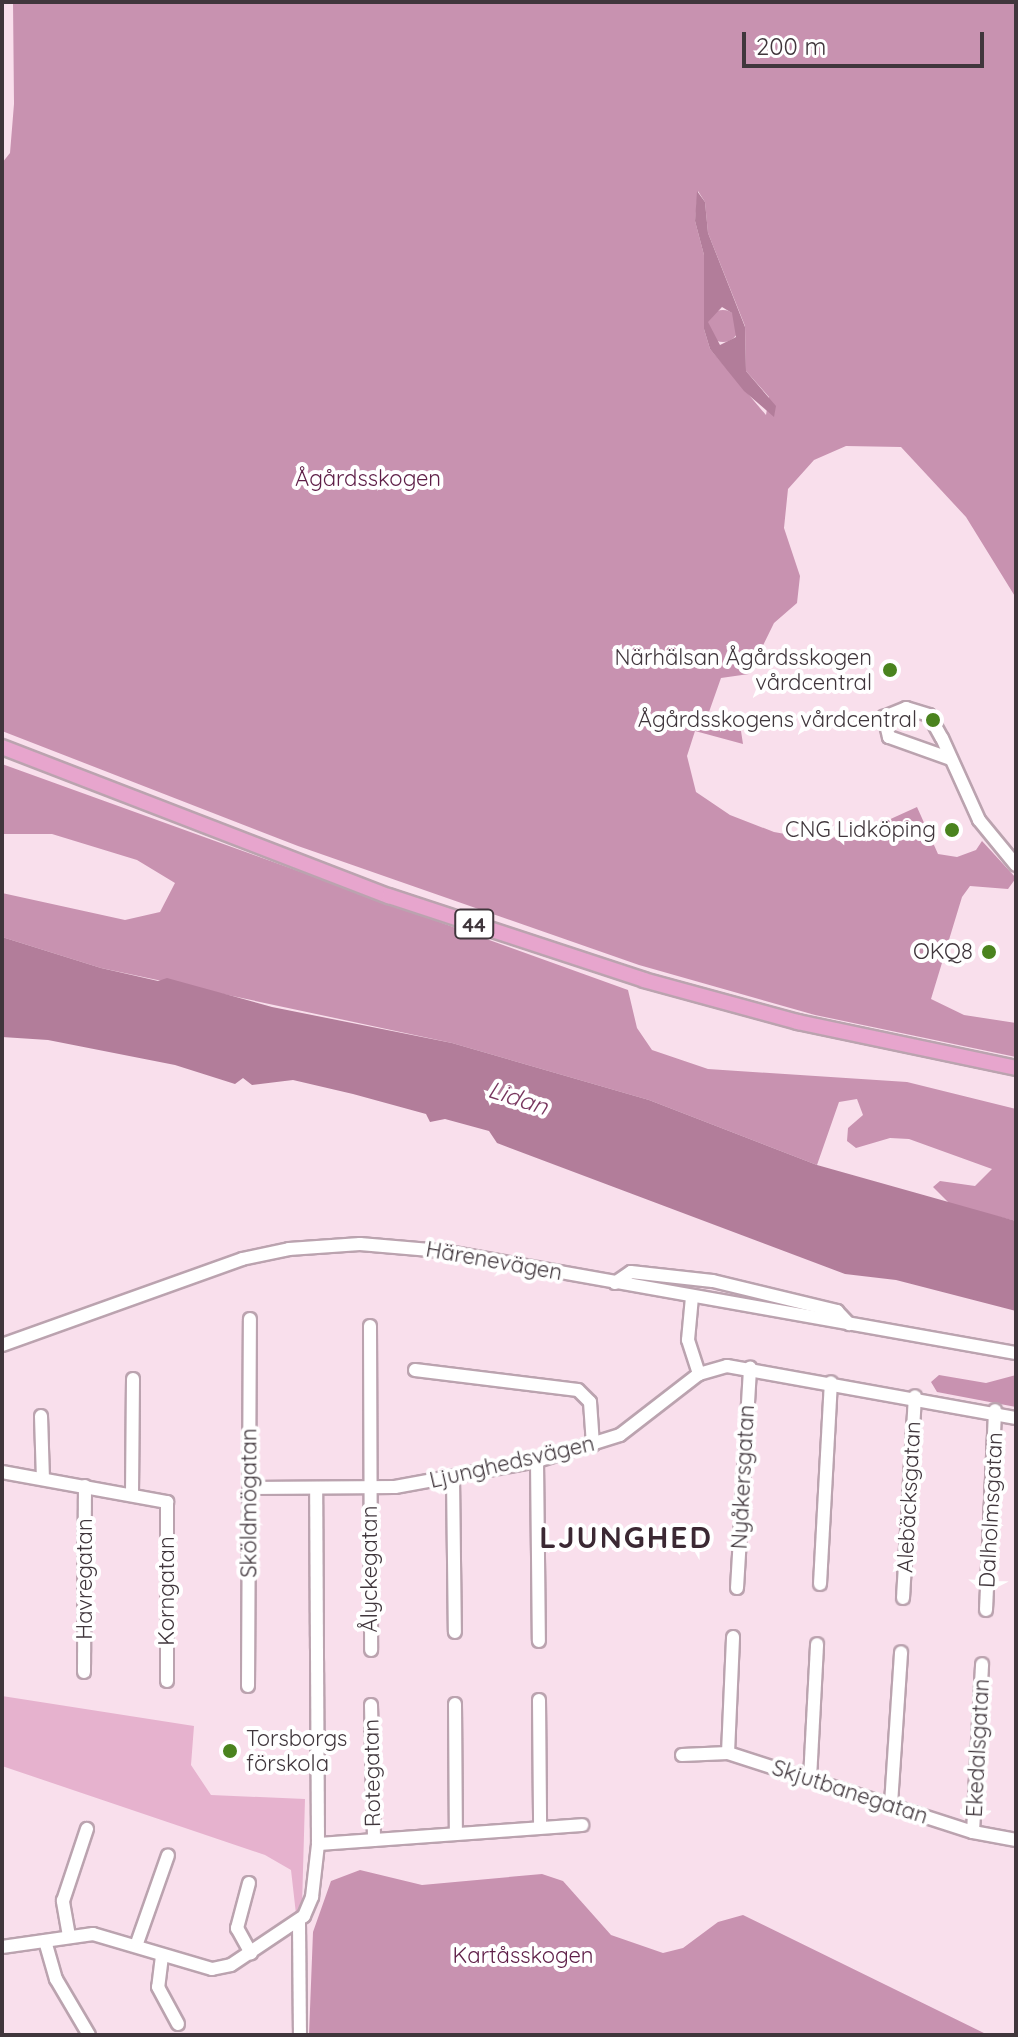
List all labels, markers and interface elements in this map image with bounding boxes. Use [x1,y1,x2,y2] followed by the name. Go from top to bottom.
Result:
[746,16,988,66] scale bar
[756,31,826,61] text: 200 m
[295,466,441,492] park label: Ågårdsskogen
[615,644,872,696] place label: Närhälsan Ågårdsskogen vårdcentral
[879,659,901,681] marker: Närhälsan Ågårdsskogen vårdcentral
[638,707,917,733] place label: Ågårdsskogens vårdcentral
[924,711,942,729] marker: Ågårdsskogens vårdcentral
[785,817,936,843] place label: CNG Lidköping
[943,821,961,839] marker: CNG Lidköping
[454,908,494,940] road number: 44
[913,939,973,965] place label: OKQ8
[980,943,998,961] marker: OKQ8
[485,1075,551,1121] water label: Lidan
[424,1236,564,1286] street label: Härenevägen
[726,1404,760,1550] street label: Nyåkersgatan
[892,1420,926,1574] street label: Alebäcksgatan
[236,1428,262,1578] street label: Sköldmögatan
[427,1430,597,1494] street label: Ljunghedsvägen
[974,1431,1008,1589] street label: Dalholmsgatan
[357,1506,383,1632] street label: Ålyckegatan
[72,1518,98,1640] street label: Havregatan
[539,1519,713,1555] district label: LJUNGHED
[154,1536,180,1646] street label: Korngatan
[961,1678,995,1818] street label: Ekedalsgatan
[358,1719,386,1827] street label: Rotegatan
[246,1725,347,1776] place label: Torsborgs förskola
[221,1742,239,1760] marker: Torsborgs förskola
[769,1754,931,1830] street label: Skjutbanegatan
[452,1943,594,1969] park label: Kartåsskogen

